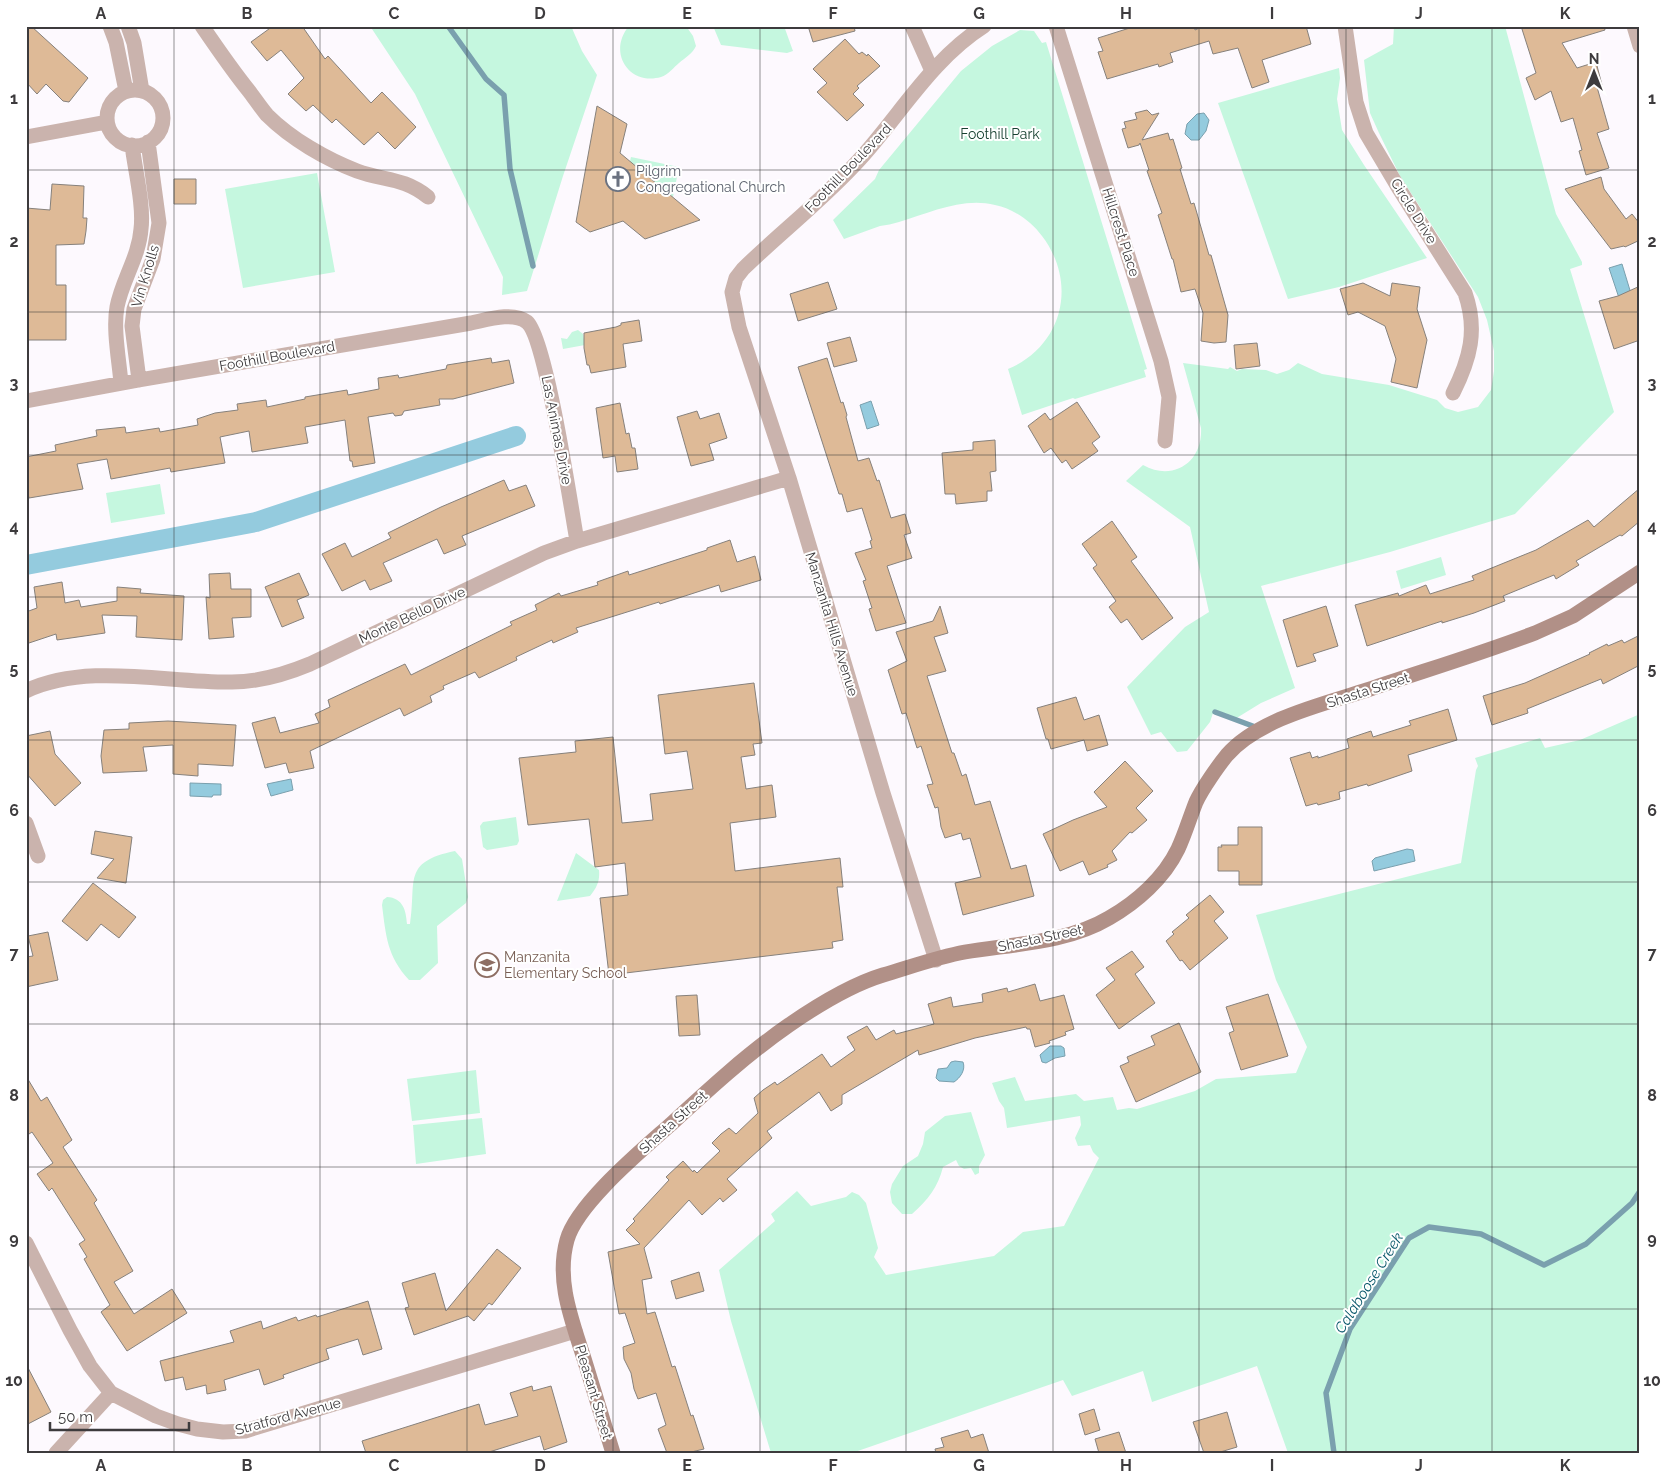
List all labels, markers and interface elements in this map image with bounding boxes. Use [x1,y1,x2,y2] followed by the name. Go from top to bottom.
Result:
[96,4,107,23] text: A
[242,4,253,23] text: B
[389,4,400,23] text: C
[534,4,546,23] text: D
[682,4,692,23] text: E
[828,4,838,23] text: F
[973,4,985,23] text: G
[1120,4,1132,23] text: H
[1270,4,1274,23] text: I
[1415,4,1423,23] text: J
[1560,4,1571,23] text: K
[1568,48,1618,98] north arrow
[1589,51,1599,67] text: N
[10,89,18,108] text: 1
[1648,89,1656,108] text: 1
[802,120,894,216] street label: Foothill Boulevard
[960,126,1040,142] park label: Foothill Park
[636,163,785,195] place label: Pilgrim Congregational Church
[605,166,631,192] church icon: Pilgrim Congregational Church
[1388,175,1440,247] street label: Circle Drive
[1099,185,1143,279] street label: Hillcrest Place
[9,232,19,251] text: 2
[1647,232,1657,251] text: 2
[128,243,162,309] street label: Vin Knolls
[218,338,336,374] street label: Foothill Boulevard
[10,374,19,393] text: 3
[539,374,575,486] street label: Las Animas Drive
[1648,374,1657,393] text: 3
[9,517,19,536] text: 4
[1647,517,1657,536] text: 4
[802,550,862,698] street label: Manzanita Hills Avenue
[356,583,468,647] street label: Monte Bello Drive
[10,659,19,678] text: 5
[1648,659,1657,678] text: 5
[1325,669,1412,711] street label: Shasta Street
[9,801,19,820] text: 6
[1647,801,1657,820] text: 6
[996,921,1084,955] street label: Shasta Street
[10,944,19,963] text: 7
[1648,944,1657,963] text: 7
[504,949,627,981] place label: Manzanita Elementary School
[474,952,500,978] school or university icon: Manzanita Elementary School
[9,1086,19,1105] text: 8
[1647,1086,1657,1105] text: 8
[636,1087,710,1157] street label: Shasta Street
[9,1229,19,1248] text: 9
[1331,1229,1407,1337] water label: Calaboose Creek
[1647,1229,1657,1248] text: 9
[572,1343,616,1441] street label: Pleasant Street
[5,1371,23,1390] text: 10
[1643,1371,1661,1390] text: 10
[233,1394,343,1438] street label: Stratford Avenue
[50,1399,189,1431] scale bar
[58,1408,93,1426] text: 50 m
[96,1456,107,1475] text: A
[242,1456,253,1475] text: B
[389,1456,400,1475] text: C
[534,1456,546,1475] text: D
[682,1456,692,1475] text: E
[828,1456,838,1475] text: F
[973,1456,985,1475] text: G
[1120,1456,1132,1475] text: H
[1270,1456,1274,1475] text: I
[1415,1456,1423,1475] text: J
[1560,1456,1571,1475] text: K

